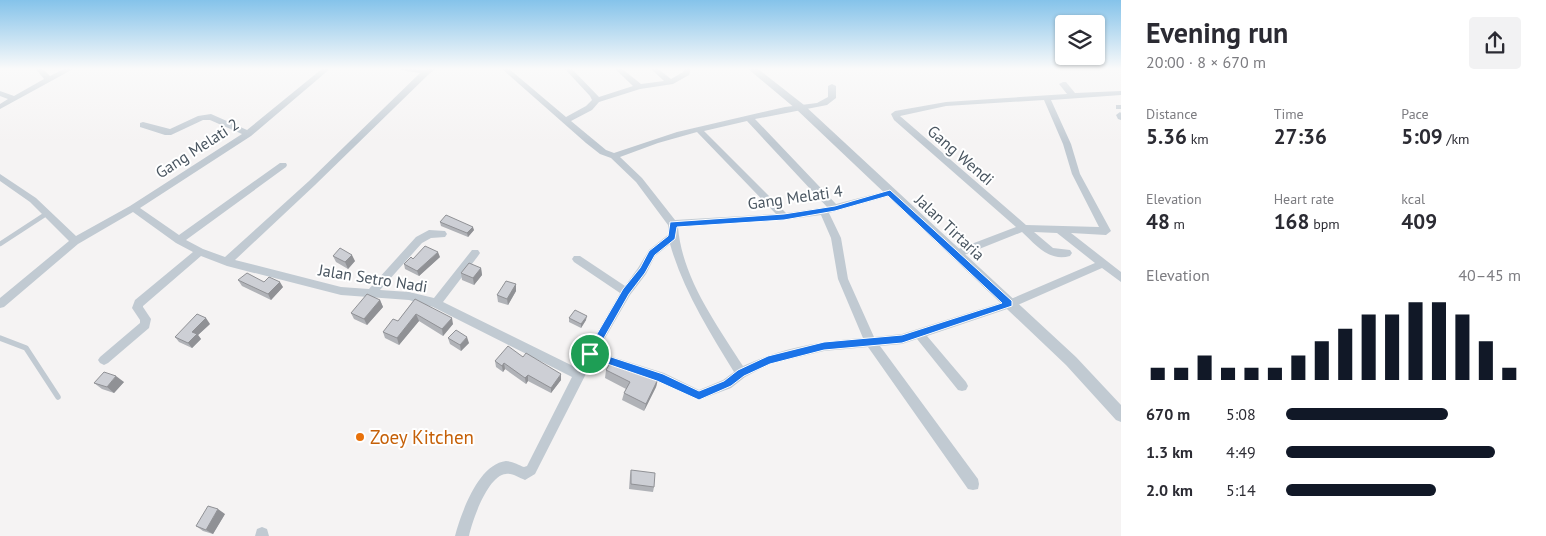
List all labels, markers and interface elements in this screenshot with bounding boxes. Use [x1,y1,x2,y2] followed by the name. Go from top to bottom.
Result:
[1146,14,1288,51] text: Evening run
[1055,15,1105,65] map controls
[1055,15,1105,65] button: layers
[1469,17,1521,69] button: share
[1146,52,1266,72] text: 20:00 · 8 × 670 m
[1146,105,1197,123] text: Distance
[1274,105,1304,123] text: Time
[1401,105,1429,123] text: Pace
[152,114,242,182] street label: Gang Melati 2
[924,121,998,189] street label: Gang Wendi
[1146,123,1187,150] text: 5.36
[1274,123,1327,150] text: 27:36
[1401,123,1443,150] text: 5:09
[1187,130,1209,148] text: km
[1443,130,1469,148] text: /km
[746,180,844,214] street label: Gang Melati 4
[910,189,989,264] street label: Jalan Tirtaria
[1146,190,1202,208] text: Elevation
[1274,190,1334,208] text: Heart rate
[1401,190,1425,208] text: kcal
[1146,208,1170,235] text: 48
[1274,208,1309,235] text: 168
[1401,208,1437,235] text: 409
[1170,215,1185,233] text: m
[1309,215,1340,233] text: bpm
[316,259,429,296] street label: Jalan Setro Nadi
[1146,265,1210,285] text: Elevation
[1458,265,1521,285] text: 40–45 m
[569,333,611,375] pin
[576,340,604,368] icon: arrive
[1146,404,1190,424] text: 670 m
[1226,404,1256,424] text: 5:08
[370,425,474,449] place label: Zoey Kitchen
[354,431,366,443] marker: Zoey Kitchen
[1146,442,1193,462] text: 1.3 km
[1226,442,1256,462] text: 4:49
[1146,480,1193,500] text: 2.0 km
[1226,480,1256,500] text: 5:14

